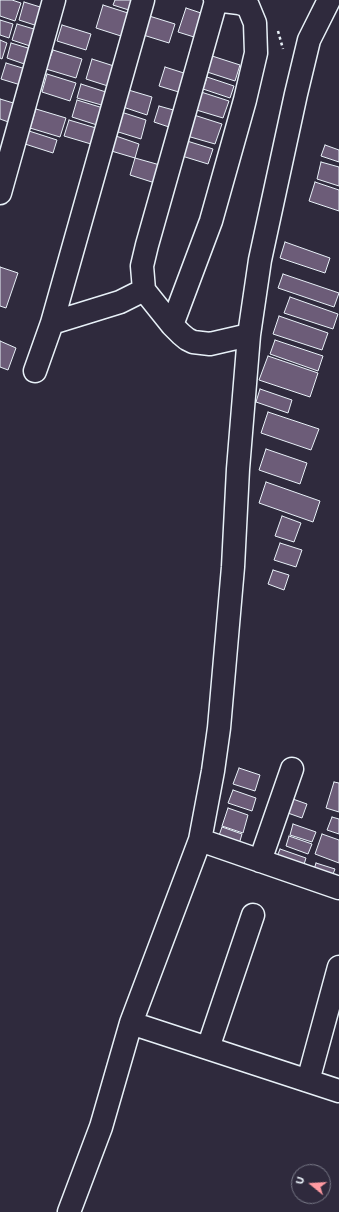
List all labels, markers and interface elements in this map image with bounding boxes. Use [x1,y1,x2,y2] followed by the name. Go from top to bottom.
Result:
[291,1164,331,1204] north arrow
[293,1175,307,1186] text: U

